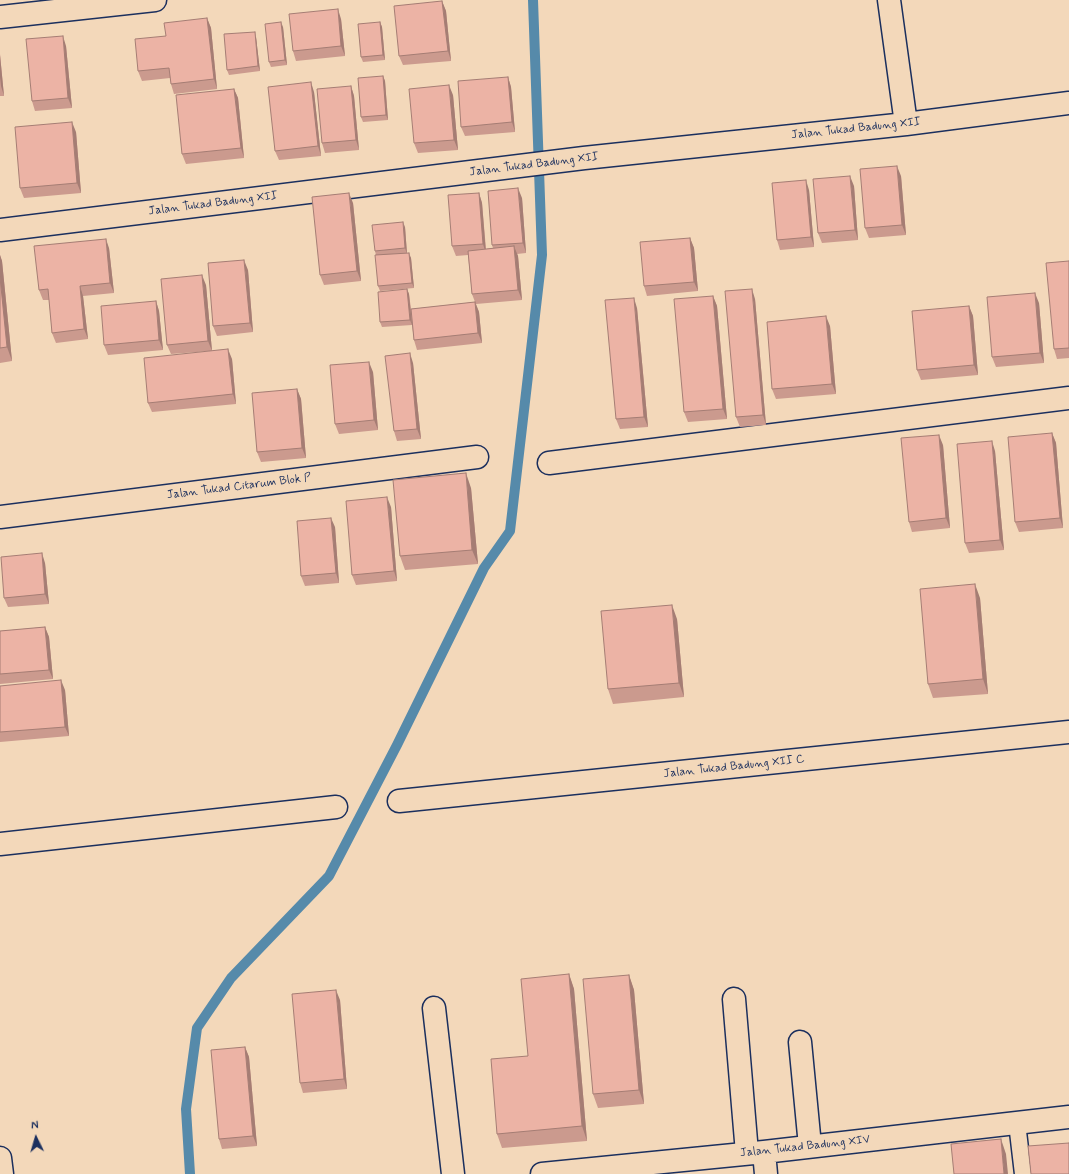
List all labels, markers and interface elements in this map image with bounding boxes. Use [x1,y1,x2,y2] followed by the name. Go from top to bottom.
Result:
[791,115,921,143] street label: Jalan Tukad Badung XII
[469,150,599,180] street label: Jalan Tukad Badung XII
[148,189,278,219] street label: Jalan Tukad Badung XII
[166,471,312,503] street label: Jalan Tukad Citarum Blok P
[663,752,805,782] street label: Jalan Tukad Badung XII C
[16,1118,56,1158] north arrow
[31,1119,39,1133] text: N
[739,1133,871,1161] street label: Jalan Tukad Badung XIV

